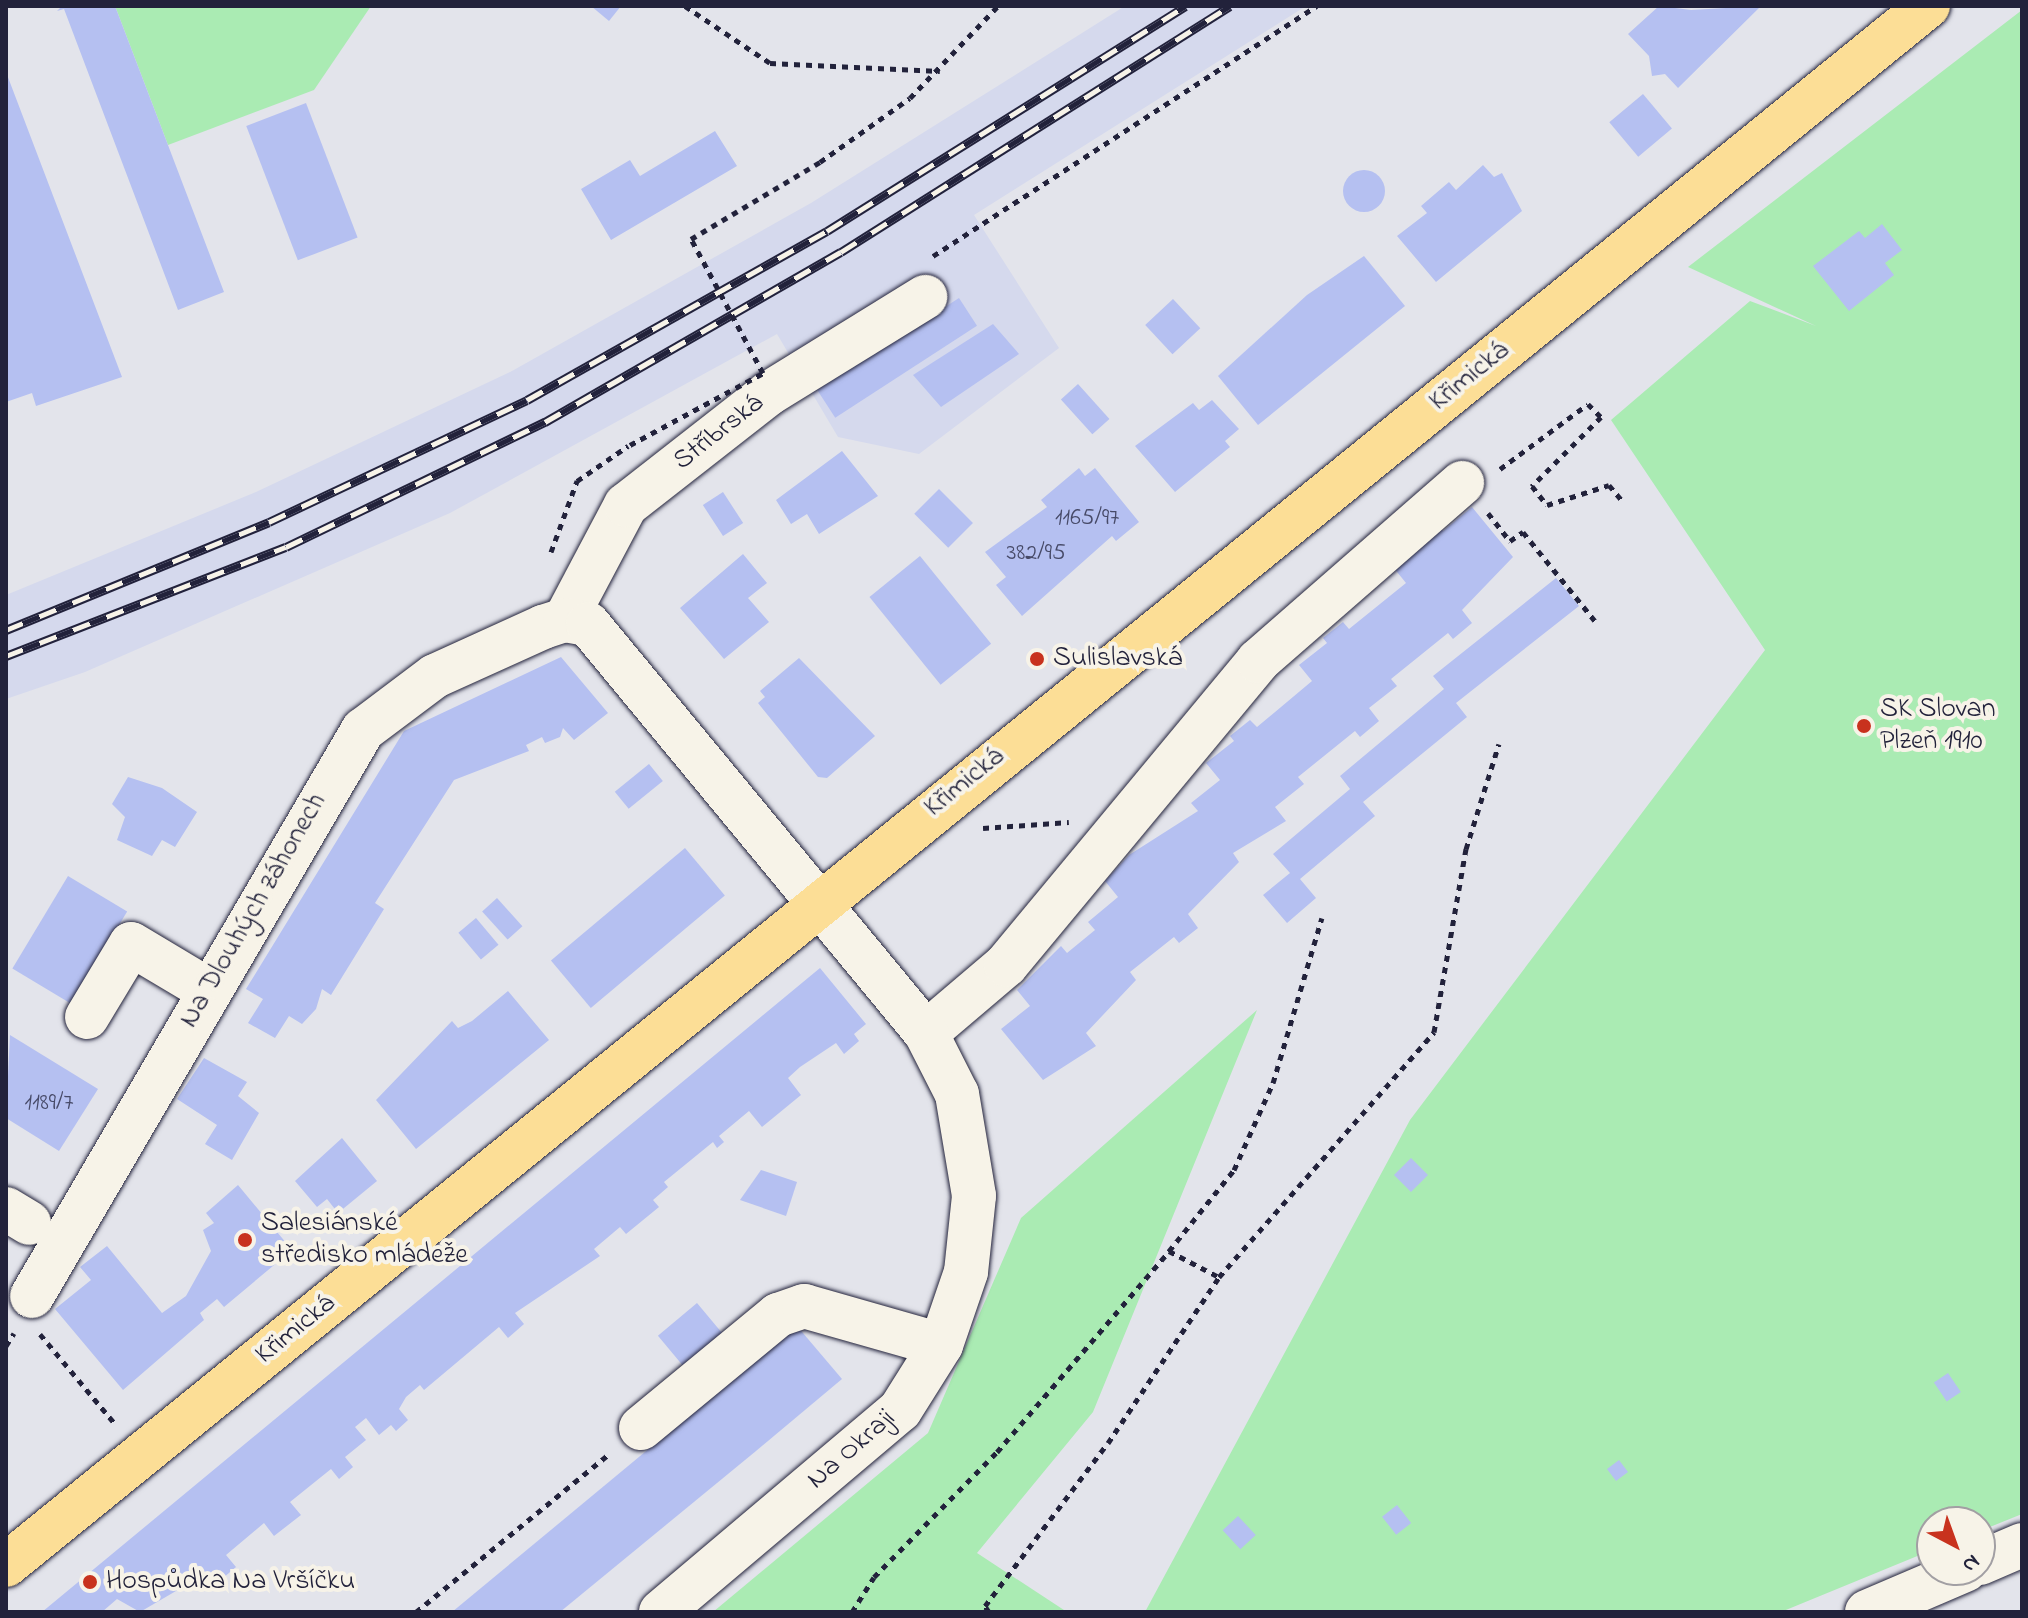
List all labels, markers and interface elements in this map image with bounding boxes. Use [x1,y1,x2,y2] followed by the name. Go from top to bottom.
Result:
[1423,335,1517,419] street label: Křimická
[667,387,771,479] street label: Stříbrská
[1055,505,1119,533] house number: 1165/97
[1006,540,1066,568] house number: 382/95
[1053,642,1182,676] place label: Sulislavská
[1028,650,1046,668] marker: Sulislavská
[1880,693,1996,759] place label: SK Slovan Plzeň 1910
[1855,717,1873,735] marker: SK Slovan Plzeň 1910
[918,741,1012,825] street label: Křimická
[173,788,335,1034] street label: Na Dlouhých záhonech
[25,1090,73,1118] house number: 1189/7
[261,1207,468,1273] place label: Salesiánské středisko mládeže
[236,1231,254,1249] marker: Salesiánské středisko mládeže
[249,1288,343,1372] street label: Křimická
[801,1403,903,1497] street label: Na Okraji
[1916,1506,1996,1586] north arrow
[1954,1546,1987,1580] text: N
[106,1565,355,1599] place label: Hospůdka Na Vršíčku
[81,1573,99,1591] marker: Hospůdka Na Vršíčku

